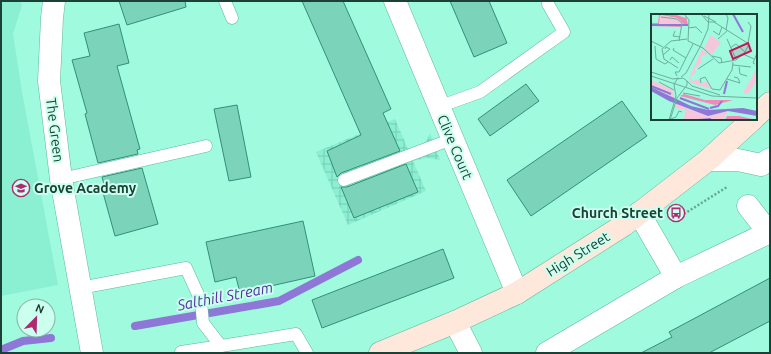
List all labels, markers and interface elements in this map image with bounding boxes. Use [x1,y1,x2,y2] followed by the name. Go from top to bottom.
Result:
[651,14,757,120] inset map
[43,97,67,163] street label: The Green
[434,112,476,182] street label: Clive Court
[11,178,31,198] school or university icon: Grove Academy
[34,180,137,196] place label: Grove Academy
[666,203,686,223] bus stop icon: Church Street
[572,205,663,221] place label: Church Street
[543,228,613,280] street label: High Street
[175,278,274,314] water label: Salthill Stream
[16,298,56,338] north arrow
[34,302,46,316] text: N

